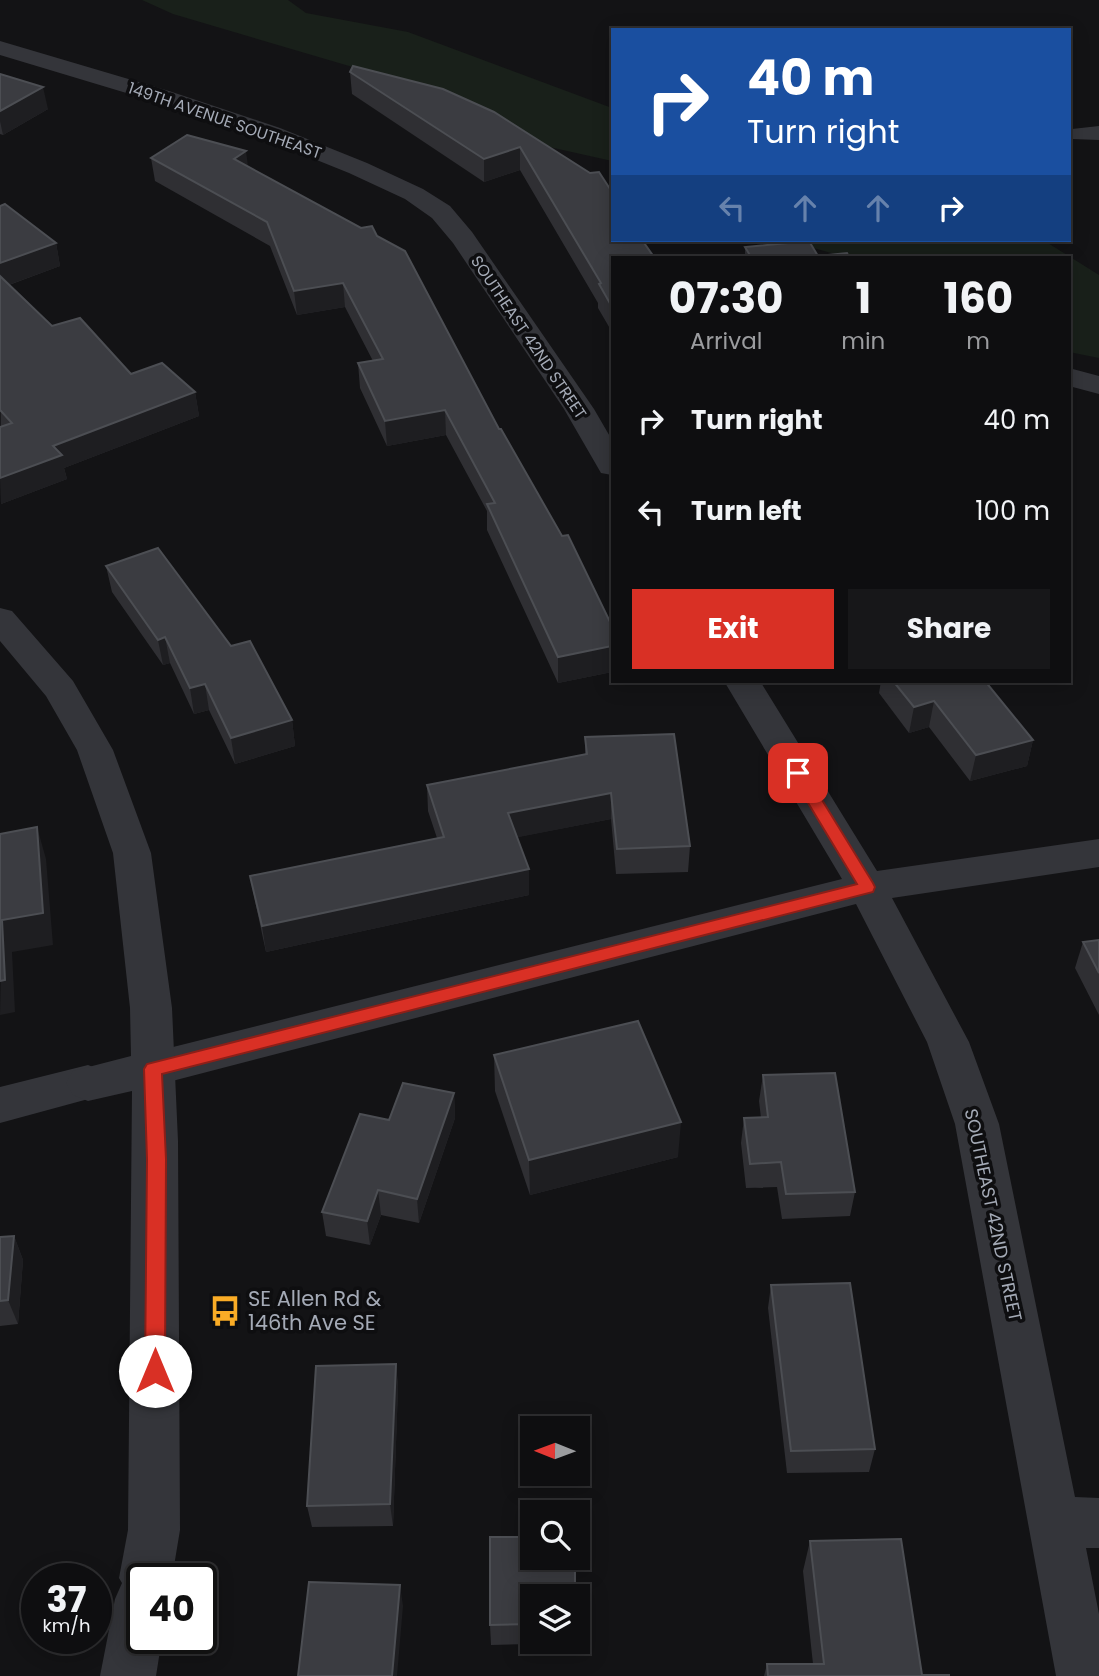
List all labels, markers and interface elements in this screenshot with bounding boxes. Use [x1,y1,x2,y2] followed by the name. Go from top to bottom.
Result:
[747,44,874,112] text: 40 m
[632,56,723,147] icon: right
[125,77,325,165] street label: 149TH AVENUE SOUTHEAST
[747,109,899,154] text: Turn right
[713,189,751,227] icon: left
[786,189,824,227] icon: ahead
[859,189,897,227] icon: ahead
[932,189,970,227] icon: right
[465,251,592,424] street label: SOUTHEAST 42ND STREET
[669,269,783,328] text: 07:30
[855,269,871,328] text: 1
[943,269,1013,328] text: 160
[690,325,762,357] text: Arrival
[841,325,885,357] text: min
[966,325,990,357] text: m
[632,402,670,440] icon: right
[691,402,823,438] text: Turn right
[984,402,1050,438] text: 40 m
[632,493,670,531] icon: left
[691,493,802,529] text: Turn left
[975,493,1050,529] text: 100 m
[632,589,834,669] button: Exit
[848,589,1050,669] button: Share
[768,743,828,803] pin
[779,754,817,792] icon: arrive
[959,1106,1028,1324] street label: SOUTHEAST 42ND STREET
[248,1284,382,1337] place label: SE Allen Rd & 146th Ave SE
[208,1294,242,1328] bus stop icon: SE Allen Rd & 146th Ave SE
[118,1334,192,1408] position arrow
[520,1416,590,1486] north arrow
[520,1416,590,1654] map controls
[520,1500,590,1570] button: search
[126,1563,217,1654] speed limit sign: 40
[47,1575,86,1624] text: 37
[520,1584,590,1654] button: layers
[43,1613,90,1638] text: km/h

